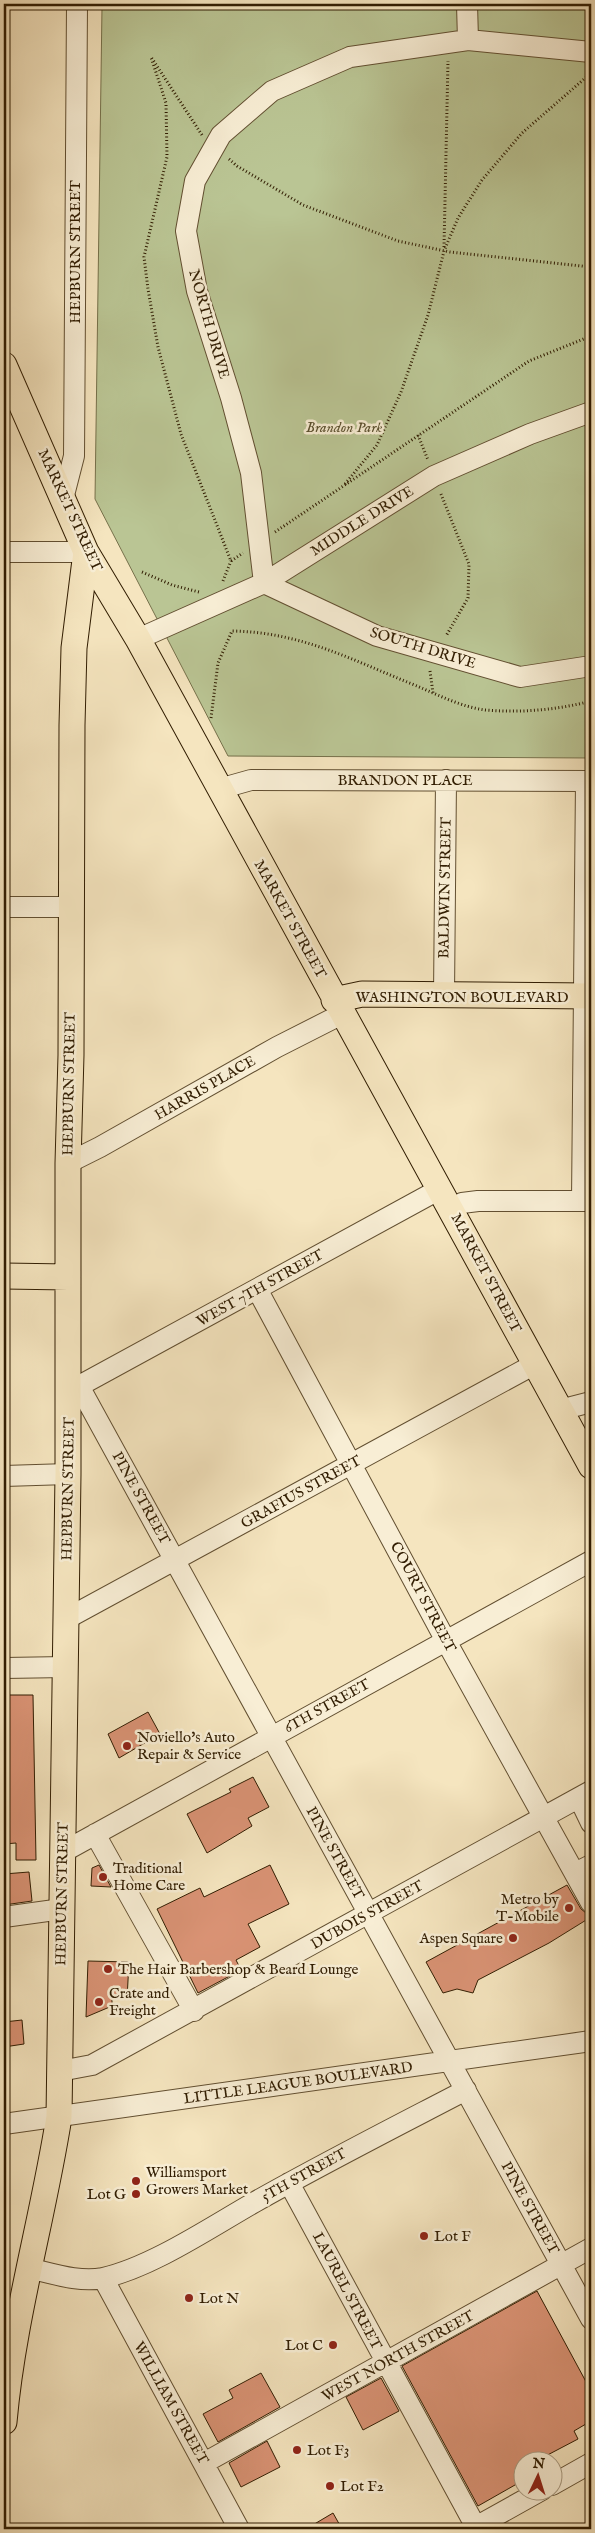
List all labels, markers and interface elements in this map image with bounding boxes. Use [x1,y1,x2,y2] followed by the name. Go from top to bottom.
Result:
[66,180,85,324] street label: HEPBURN STREET
[184,267,234,381] street label: NORTH DRIVE
[306,418,382,437] park label: Brandon Park
[33,446,107,574] street label: MARKET STREET
[307,482,417,560] street label: MIDDLE DRIVE
[368,623,478,673] street label: SOUTH DRIVE
[337,771,473,790] street label: BRANDON PLACE
[434,817,456,959] street label: BALDWIN STREET
[250,856,331,982] street label: MARKET STREET
[355,988,569,1007] street label: WASHINGTON BOULEVARD
[58,1012,80,1156] street label: HEPBURN STREET
[151,1051,259,1125] street label: HARRIS PLACE
[446,1210,526,1336] street label: MARKET STREET
[193,1245,327,1331] street label: WEST 7TH STREET
[57,1417,79,1561] street label: HEPBURN STREET
[108,1448,174,1548] street label: PINE STREET
[238,1451,364,1533] street label: GRAFIUS STREET
[386,1538,460,1656] street label: COURT STREET
[281,1675,373,1737] street label: 6TH STREET
[137,1728,241,1764] place label: Noviello's Auto Repair & Service
[121,1740,133,1752] marker: Noviello's Auto Repair & Service
[302,1803,368,1903] street label: PINE STREET
[51,1822,73,1966] street label: HEPBURN STREET
[113,1859,185,1895] place label: Traditional Home Care
[97,1871,109,1883] marker: Traditional Home Care
[307,1876,427,1954] street label: DUBOIS STREET
[496,1890,560,1926] place label: Metro by T-Mobile
[563,1902,575,1914] marker: Metro by T-Mobile
[419,1929,503,1948] place label: Aspen Square
[507,1932,519,1944] marker: Aspen Square
[118,1960,359,1979] place label: The Hair Barbershop & Beard Lounge
[102,1963,114,1975] marker: The Hair Barbershop & Beard Lounge
[109,1984,170,2020] place label: Crate and Freight
[93,1996,105,2008] marker: Crate and Freight
[182,2058,414,2108] street label: LITTLE LEAGUE BOULEVARD
[258,2144,350,2206] street label: 5TH STREET
[497,2158,563,2258] street label: PINE STREET
[146,2163,248,2199] place label: Williamsport Growers Market
[130,2175,142,2187] marker: Williamsport Growers Market
[87,2185,126,2204] place label: Lot G
[130,2188,142,2200] marker: Lot G
[434,2227,471,2246] place label: Lot F
[308,2229,386,2353] street label: LAUREL STREET
[418,2230,430,2242] marker: Lot F
[199,2289,239,2308] place label: Lot N
[183,2292,195,2304] marker: Lot N
[318,2306,478,2406] street label: WEST NORTH STREET
[285,2336,323,2355] place label: Lot C
[129,2338,213,2468] street label: WILLIAM STREET
[327,2339,339,2351] marker: Lot C
[307,2441,349,2460] place label: Lot F3
[291,2444,303,2456] marker: Lot F3
[512,2450,562,2500] north arrow
[531,2455,546,2473] text: N
[340,2477,384,2496] place label: Lot F2
[324,2480,336,2492] marker: Lot F2

